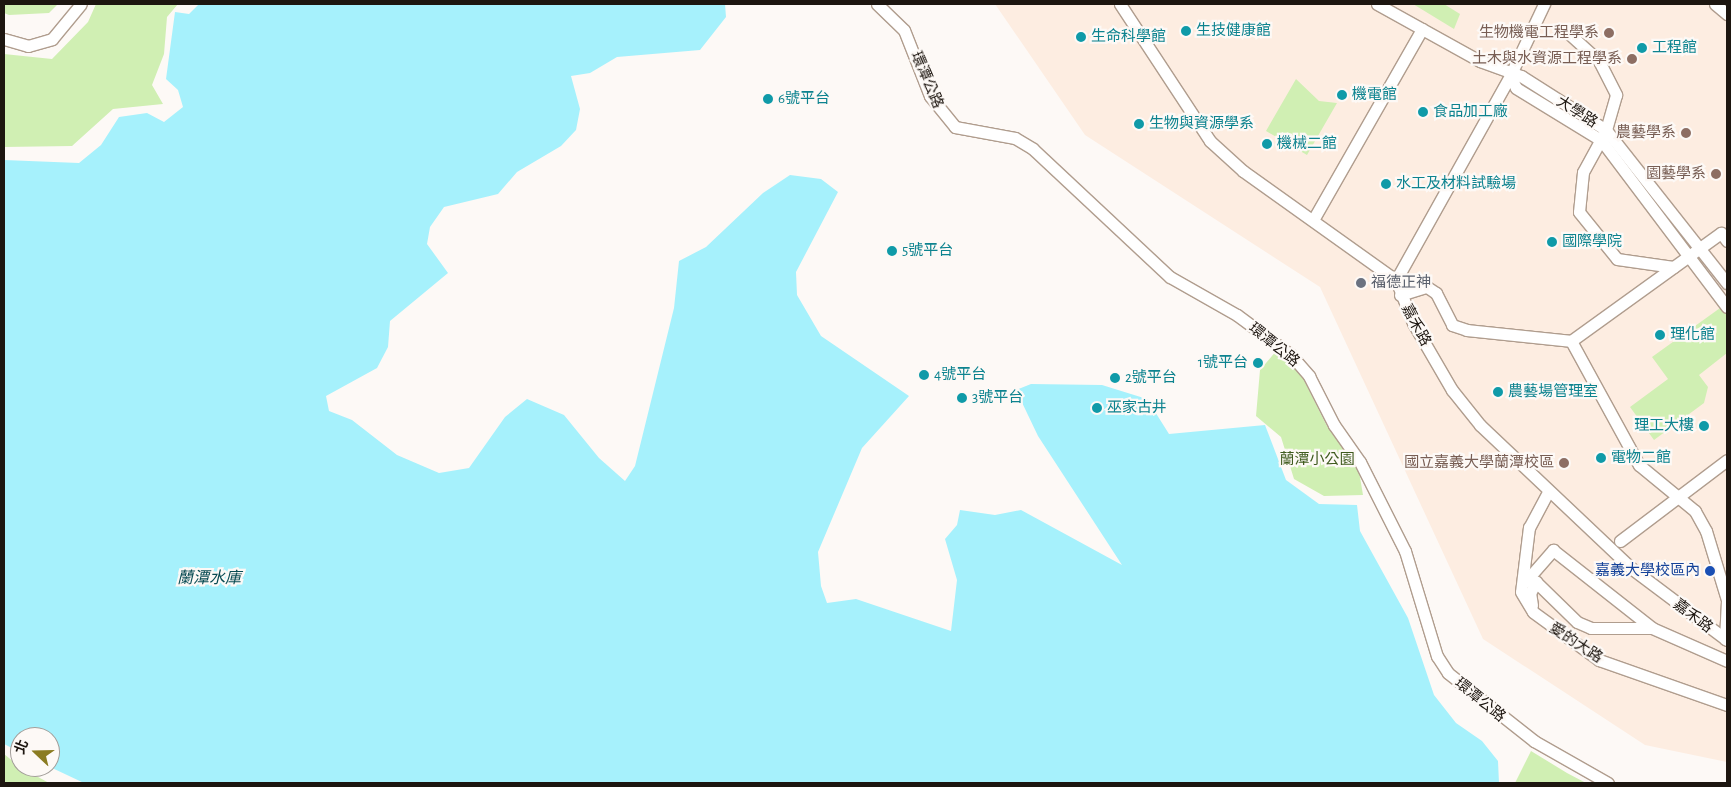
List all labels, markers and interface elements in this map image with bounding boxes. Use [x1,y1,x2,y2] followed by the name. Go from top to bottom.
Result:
[1196,22,1271,40] place label: 生技健康館
[1479,24,1599,42] place label: 生物機電工程學系
[1180,25,1192,37] marker: 生技健康館
[1603,27,1615,39] marker: 生物機電工程學系
[1091,28,1166,46] place label: 生命科學館
[1075,31,1087,43] marker: 生命科學館
[1652,39,1697,57] place label: 工程館
[1636,42,1648,54] marker: 工程館
[907,49,947,111] street label: 環潭公路
[1472,50,1622,68] place label: 土木與水資源工程學系
[1626,53,1638,65] marker: 土木與水資源工程學系
[1352,86,1397,104] place label: 機電館
[1336,89,1348,101] marker: 機電館
[778,90,830,108] place label: 6號平台
[1553,92,1601,132] street label: 大學路
[762,93,774,105] marker: 6號平台
[1433,103,1508,121] place label: 食品加工廠
[1417,106,1429,118] marker: 食品加工廠
[1149,115,1254,133] place label: 生物與資源學系
[1133,118,1145,130] marker: 生物與資源學系
[1616,124,1676,142] place label: 農藝學系
[1680,127,1692,139] marker: 農藝學系
[1277,135,1337,153] place label: 機械二館
[1261,138,1273,150] marker: 機械二館
[1646,165,1706,183] place label: 園藝學系
[1710,168,1722,180] marker: 園藝學系
[1396,175,1516,193] place label: 水工及材料試驗場
[1380,178,1392,190] marker: 水工及材料試驗場
[1562,233,1622,251] place label: 國際學院
[1546,236,1558,248] marker: 國際學院
[902,242,953,260] place label: 5號平台
[886,245,898,257] marker: 5號平台
[1371,274,1431,292] place label: 福德正神
[1355,277,1367,289] marker: 福德正神
[1397,301,1435,349] street label: 嘉禾路
[1245,319,1303,371] street label: 環潭公路
[1670,326,1715,344] place label: 理化館
[1654,329,1666,341] marker: 理化館
[1198,354,1248,372] place label: 1號平台
[1252,357,1264,369] marker: 1號平台
[934,366,986,384] place label: 4號平台
[918,369,930,381] marker: 4號平台
[1125,369,1177,387] place label: 2號平台
[1109,372,1121,384] marker: 2號平台
[1508,383,1598,401] place label: 農藝場管理室
[1492,386,1504,398] marker: 農藝場管理室
[972,389,1023,407] place label: 3號平台
[956,392,968,404] marker: 3號平台
[1107,399,1167,417] place label: 巫家古井
[1091,402,1103,414] marker: 巫家古井
[1634,417,1694,435] place label: 理工大樓
[1698,420,1710,432] marker: 理工大樓
[1611,449,1671,467] place label: 電物二館
[1280,451,1354,469] park label: 蘭潭小公園
[1595,452,1607,464] marker: 電物二館
[1404,454,1554,472] place label: 國立嘉義大學蘭潭校區
[1558,457,1570,469] marker: 國立嘉義大學蘭潭校區
[1595,562,1700,580] place label: 嘉義大學校區內
[1704,565,1716,577] marker: 嘉義大學校區內
[177,568,241,588] water label: 蘭潭水庫
[1670,595,1716,637] street label: 嘉禾路
[1546,619,1606,667] street label: 愛的大路
[1451,674,1509,726] street label: 環潭公路
[10,727,60,777] north arrow
[13,738,31,756] text: 北

